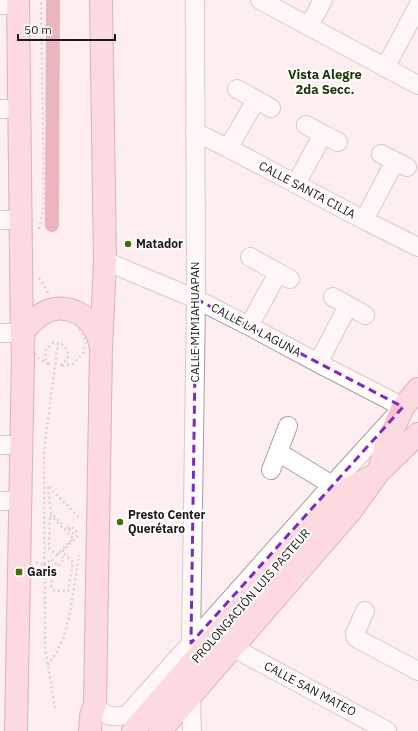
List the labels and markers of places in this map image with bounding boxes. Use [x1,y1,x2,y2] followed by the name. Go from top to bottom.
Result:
[136,236,183,251] place label: Matador
[123,239,133,249] marker: Matador
[128,507,205,536] place label: Presto Center Querétaro
[115,517,125,527] marker: Presto Center Querétaro
[27,564,57,579] place label: Garis
[14,567,24,577] marker: Garis

